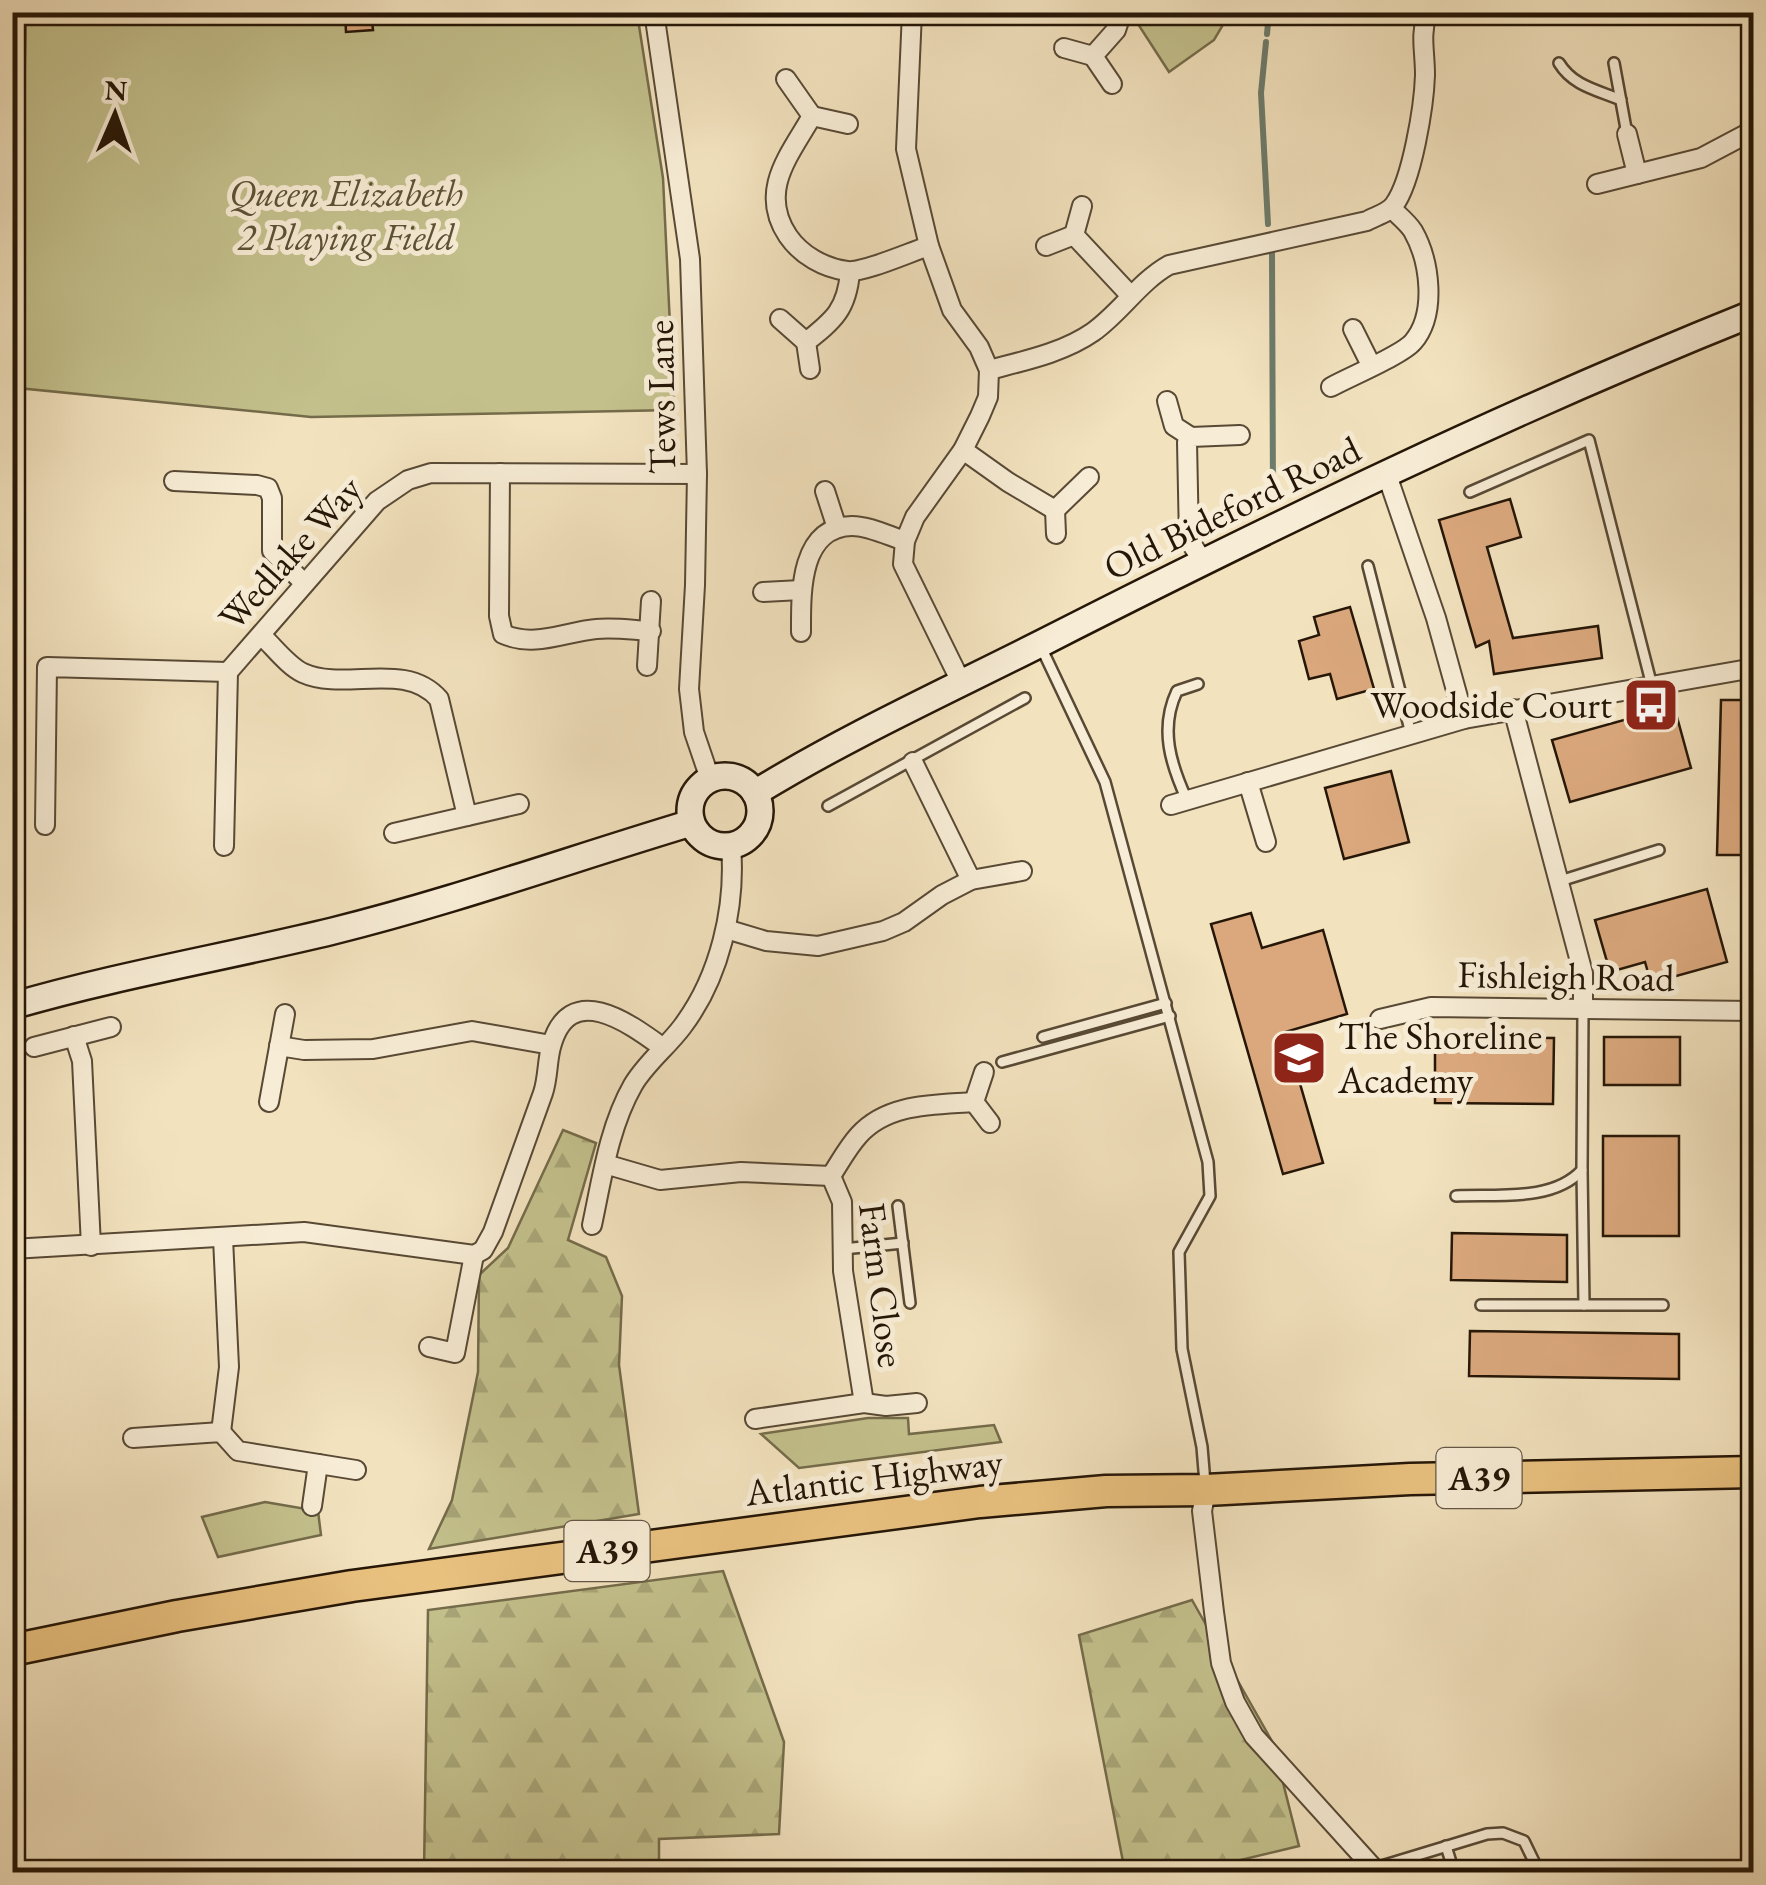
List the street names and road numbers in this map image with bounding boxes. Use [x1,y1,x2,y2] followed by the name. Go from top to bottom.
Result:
[635,319,686,475] street label: Tews Lane
[1095,424,1369,591] street label: Old Bideford Road
[207,465,372,640] street label: Wedlake Way
[1457,949,1676,1002] street label: Fishleigh Road
[848,1200,917,1370] street label: Farm Close
[741,1436,1006,1517] street label: Atlantic Highway
[1436,1448,1522,1508] road number: A39
[564,1521,650,1581] road number: A39

